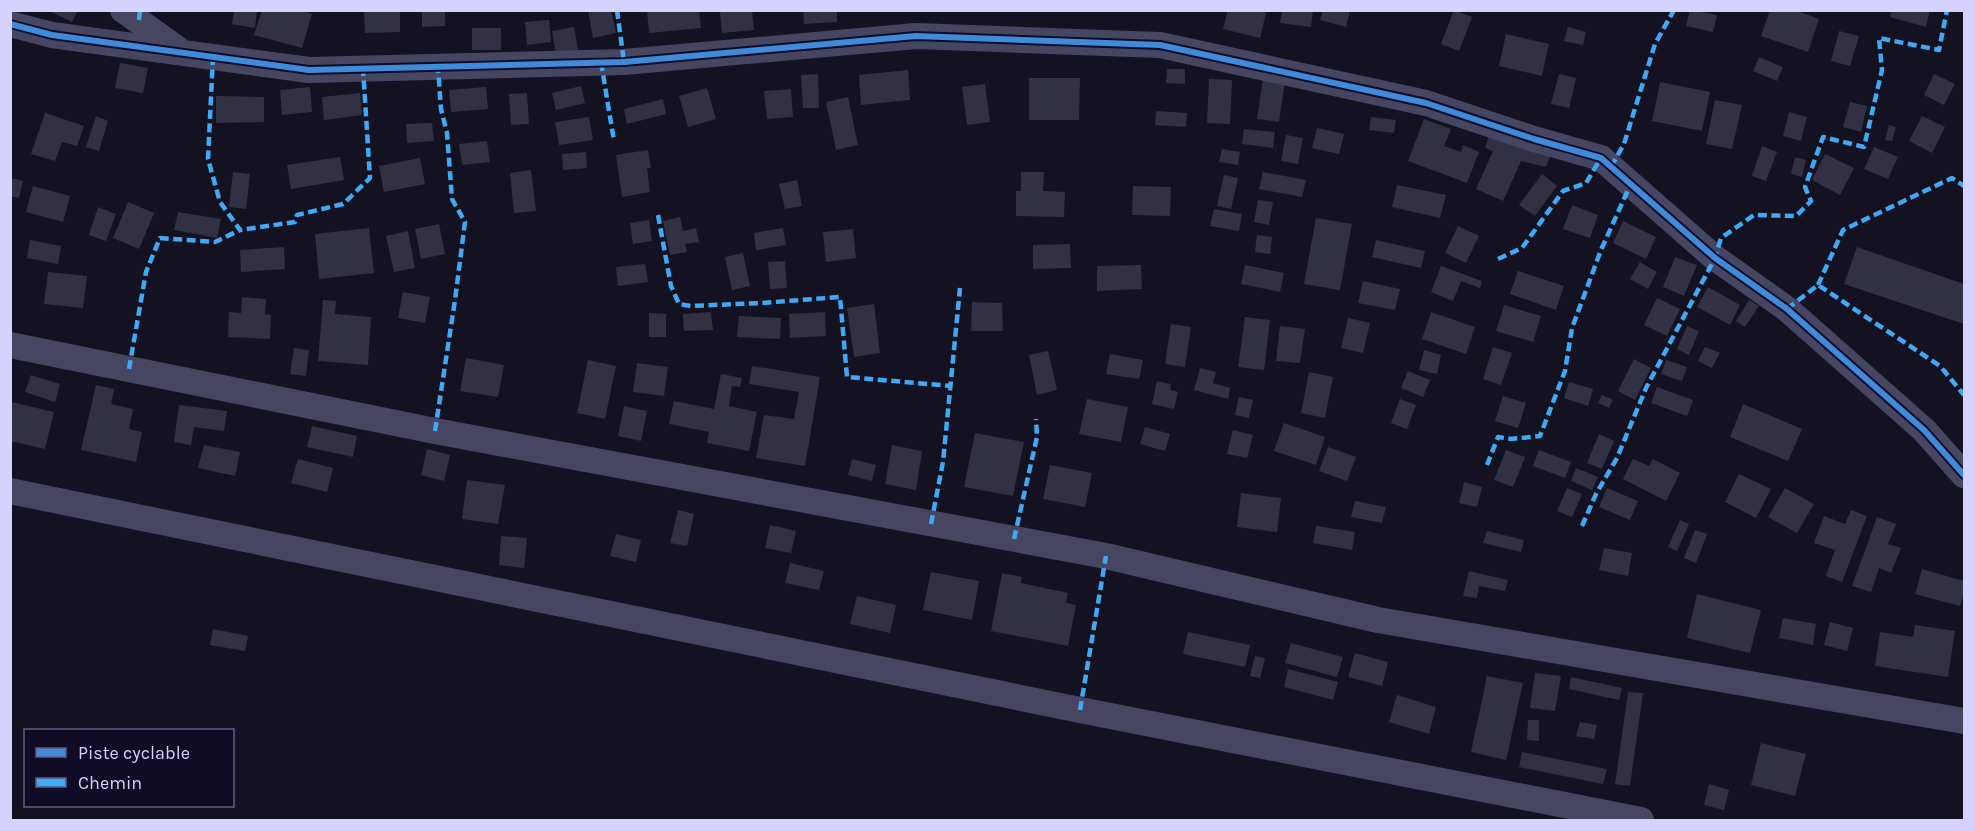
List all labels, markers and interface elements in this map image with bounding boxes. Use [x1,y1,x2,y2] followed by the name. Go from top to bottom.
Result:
[24,729,234,807] legend
[78,742,190,764] text: Piste cyclable
[78,772,142,794] text: Chemin

